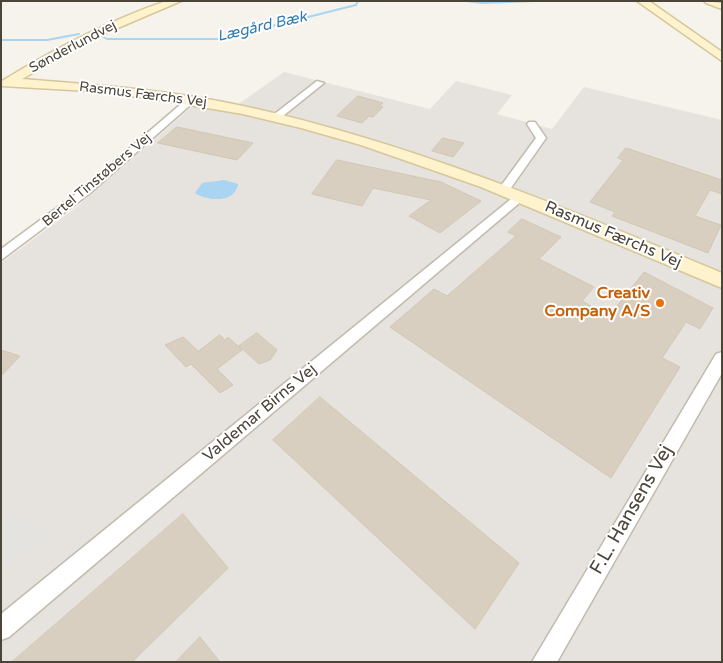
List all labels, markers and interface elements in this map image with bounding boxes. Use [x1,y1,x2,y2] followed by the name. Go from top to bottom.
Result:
[215,8,309,46] water label: Lægård Bæk
[27,17,119,77] street label: Sønderlundvej
[78,79,208,111] street label: Rasmus Færchs Vej
[39,130,155,230] street label: Bertel Tinstøbers Vej
[542,198,684,272] street label: Rasmus Færchs Vej
[544,284,650,322] place label: Creativ Company A/S
[654,297,666,309] marker: Creativ Company A/S
[199,360,321,466] street label: Valdemar Birns Vej
[586,441,678,579] street label: F.L. Hansens Vej

